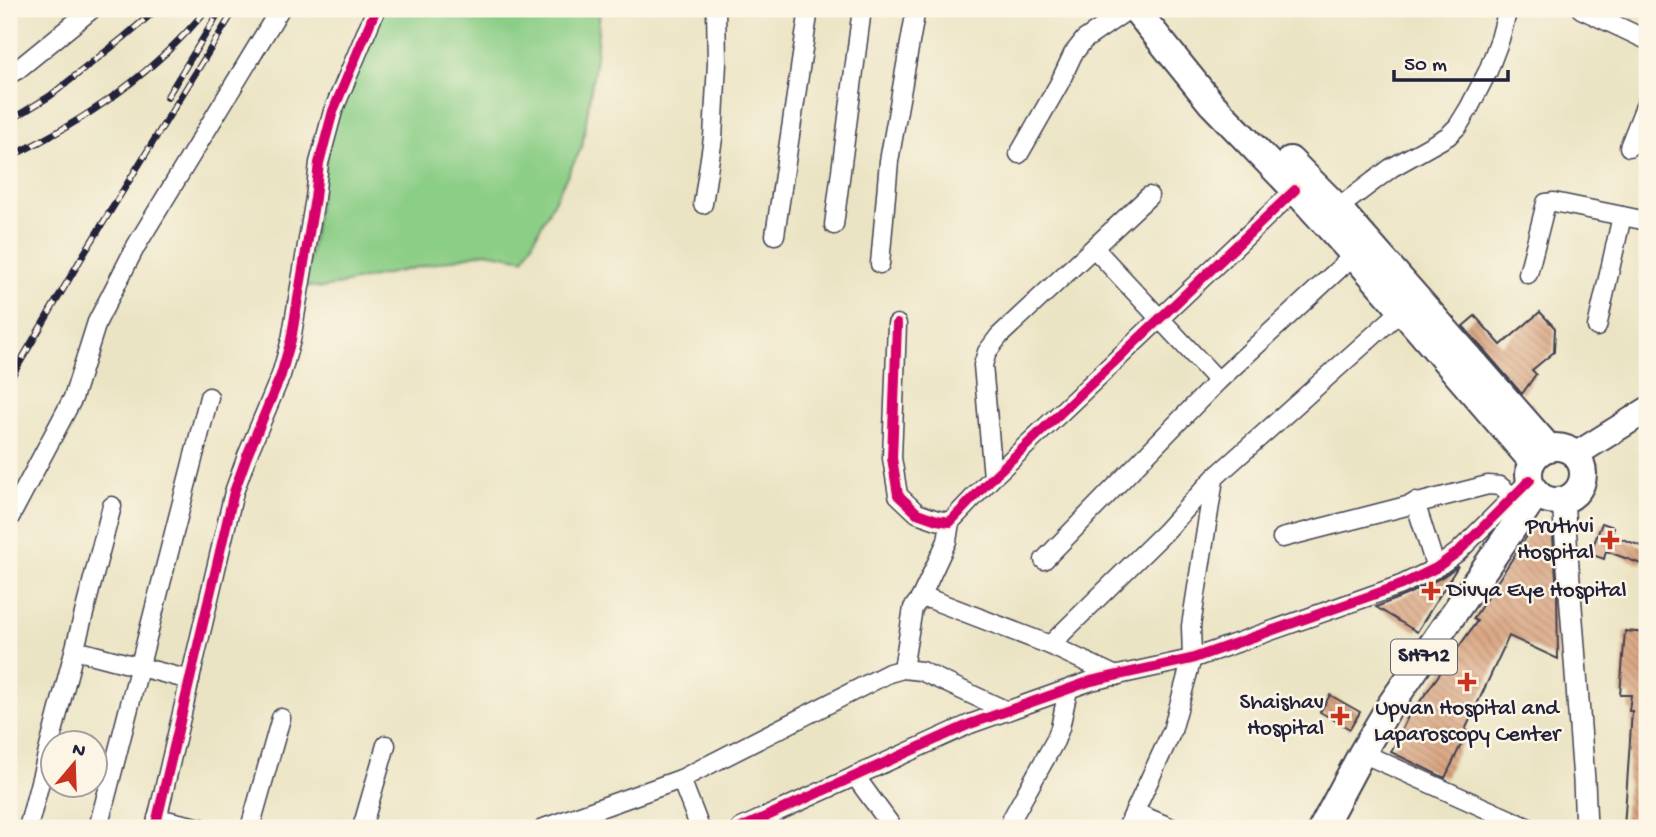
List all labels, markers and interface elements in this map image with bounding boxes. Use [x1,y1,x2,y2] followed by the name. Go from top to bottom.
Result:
[1394,38,1507,82] scale bar
[1404,54,1447,79] text: 50 m
[1517,514,1594,567] place label: Pruthvi Hospital
[1600,530,1620,550] marker: Pruthvi Hospital
[1445,578,1627,605] place label: Divya Eye Hospital
[1421,581,1441,601] marker: Divya Eye Hospital
[1391,640,1457,674] road number: SH712
[1457,672,1477,692] marker: Upvan Hospital and Laparoscopy Center
[1239,690,1324,743] place label: Shaishav Hospital
[1374,696,1562,749] place label: Upvan Hospital and Laparoscopy Center
[1330,706,1350,726] marker: Shaishav Hospital
[38,728,108,798] north arrow
[69,738,88,764] text: N

